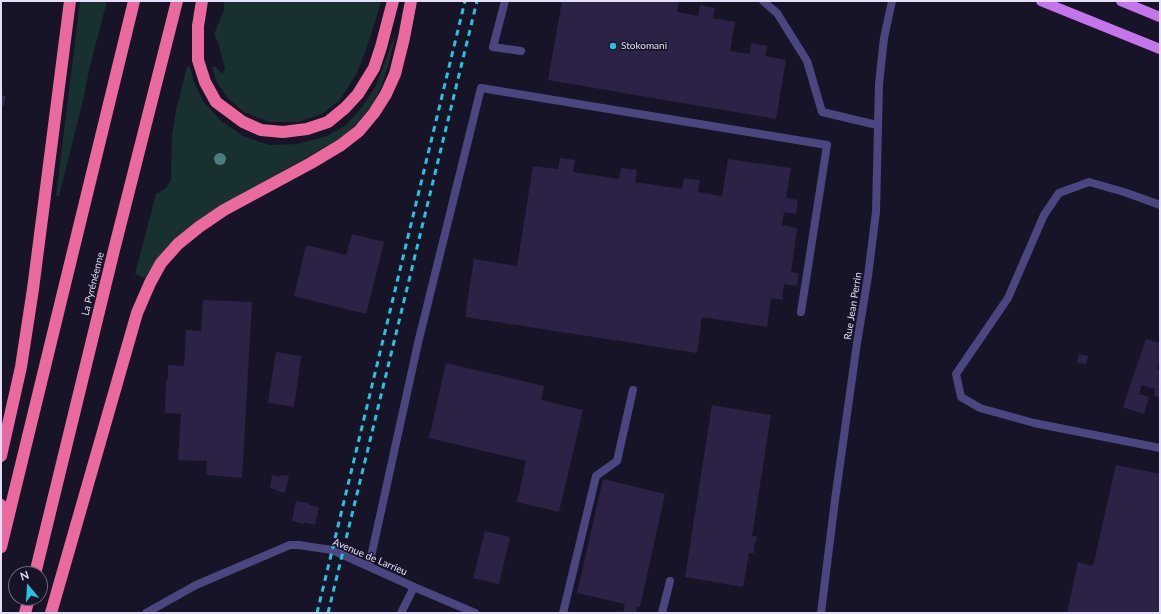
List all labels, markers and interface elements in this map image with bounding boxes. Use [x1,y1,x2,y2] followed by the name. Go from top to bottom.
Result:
[621,40,667,52] place label: Stokomani
[608,41,618,51] marker: Stokomani
[79,251,107,317] street label: La Pyrénéenne
[842,271,864,341] street label: Rue Jean Perrin
[331,536,409,578] street label: Avenue de Larrieu
[8,566,48,606] north arrow
[18,568,30,583] text: N

